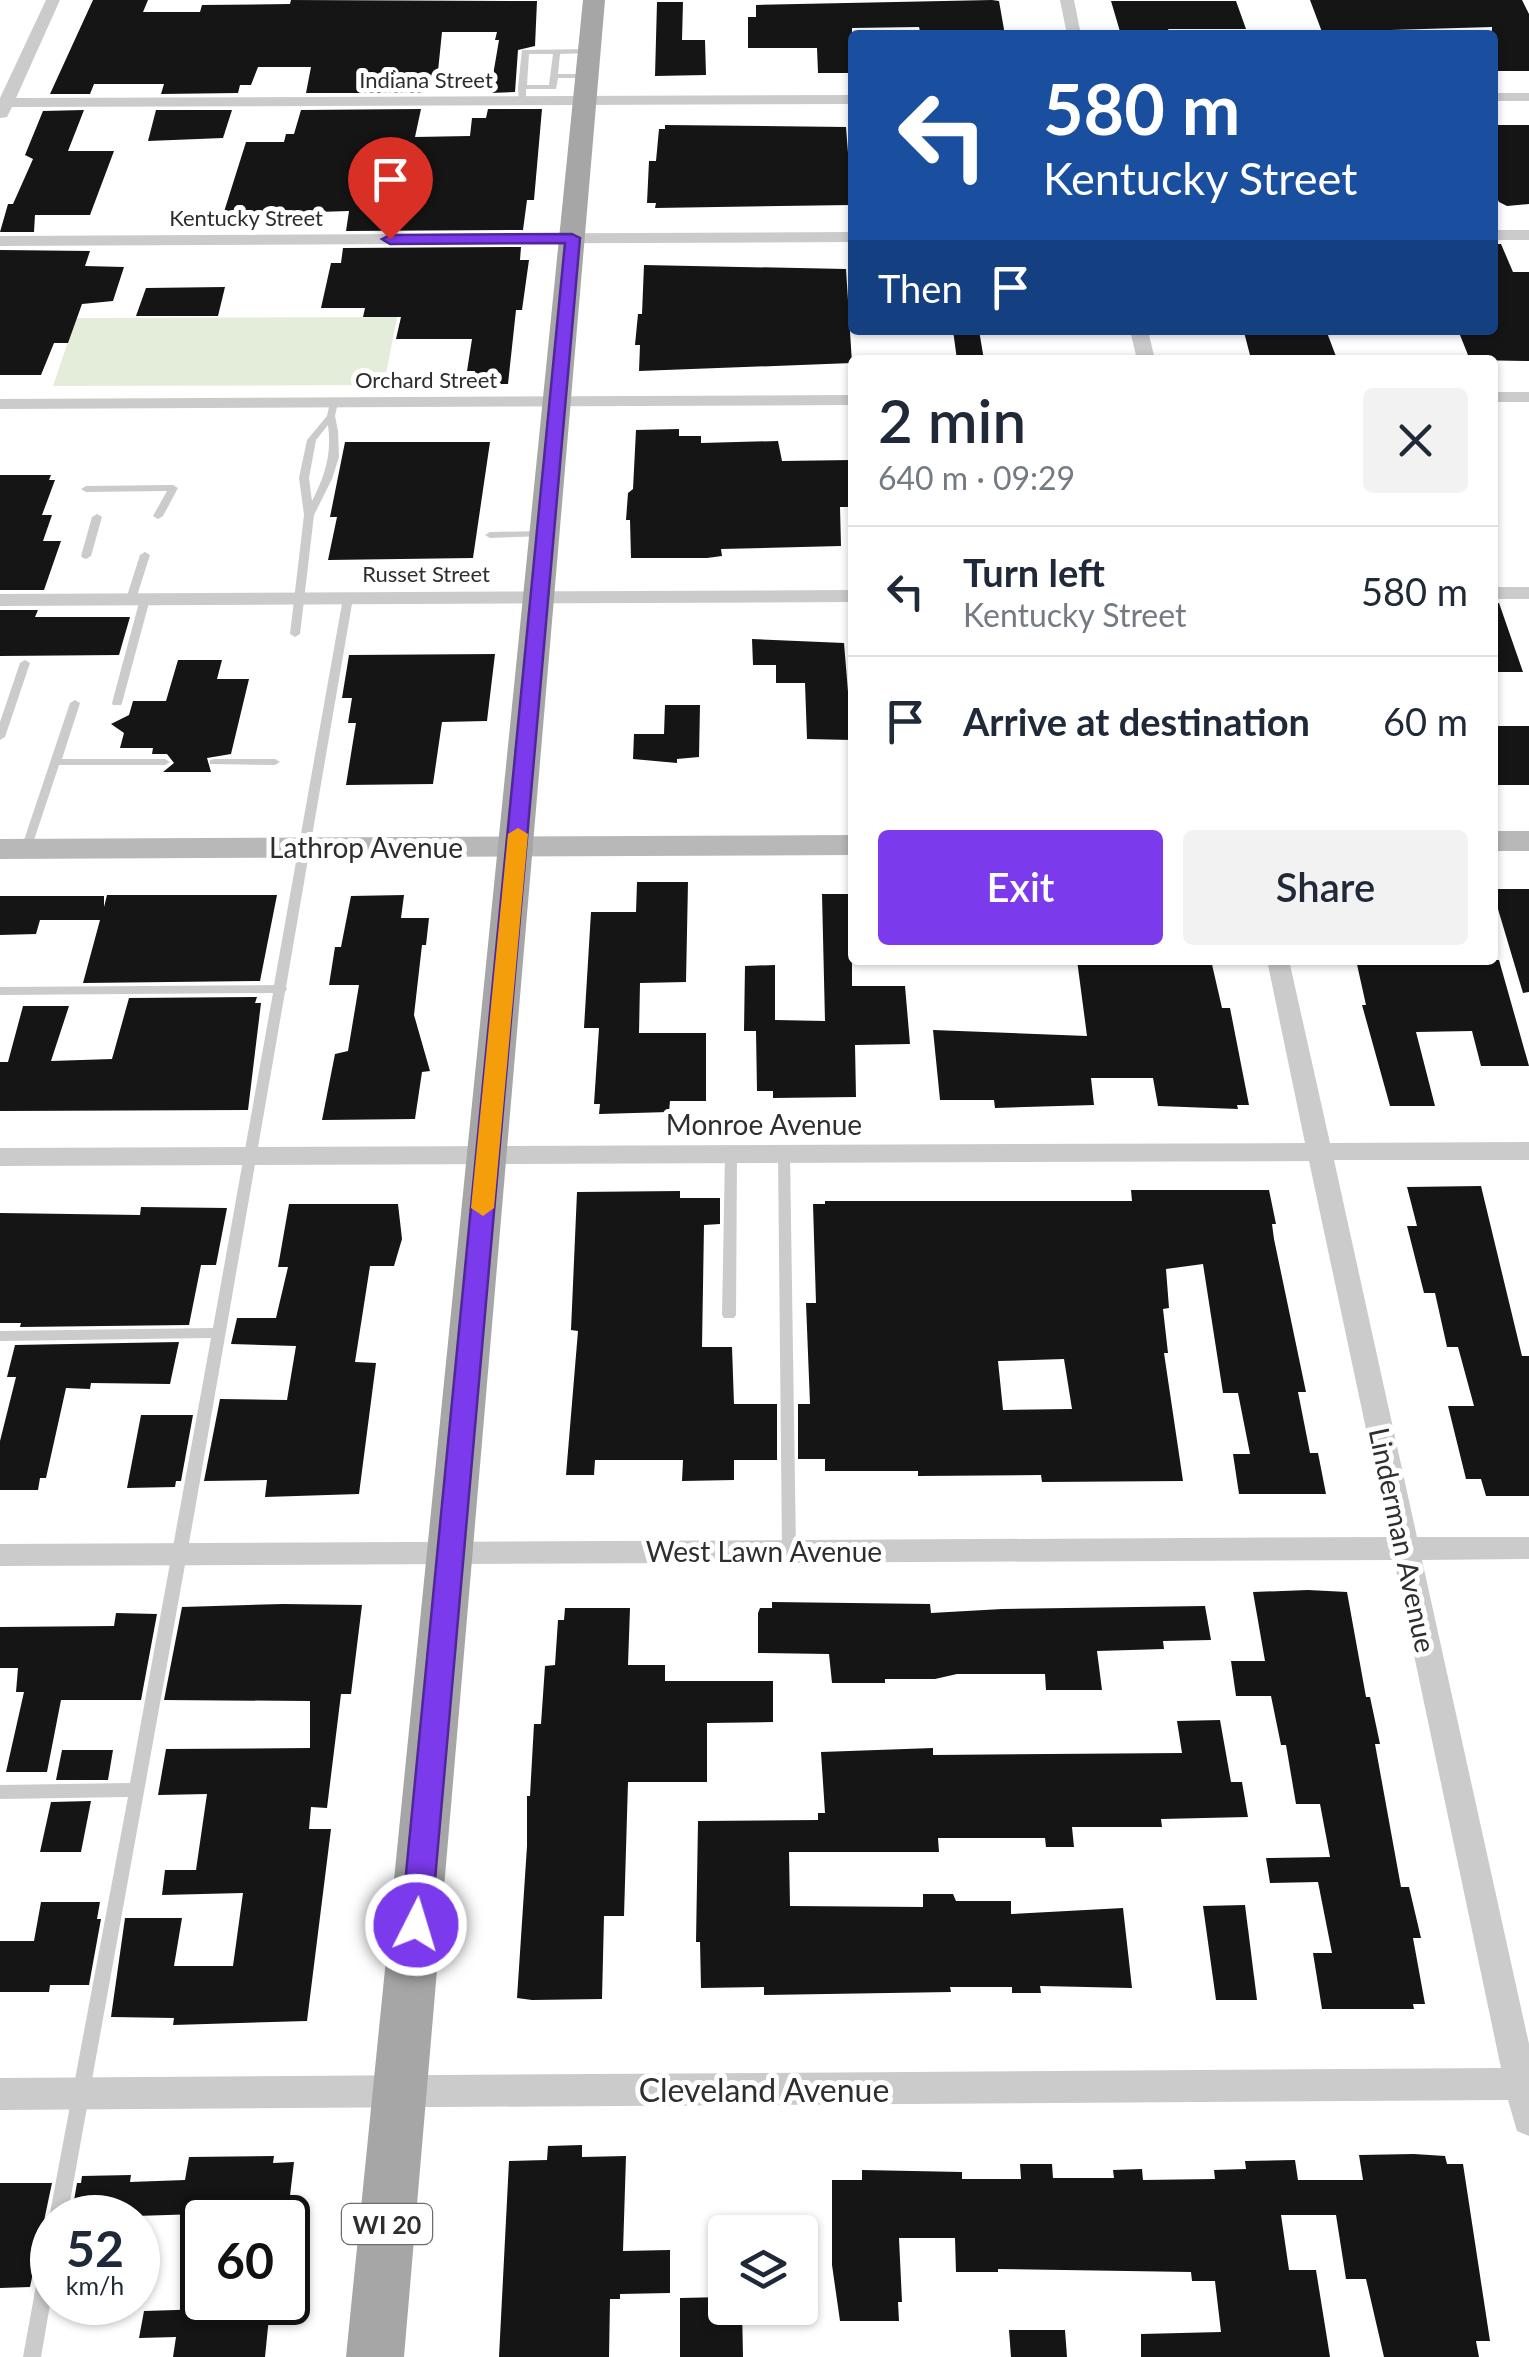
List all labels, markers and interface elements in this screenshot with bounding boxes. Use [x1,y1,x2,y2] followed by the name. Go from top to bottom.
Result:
[359,66,493,93] street label: Indiana Street
[1043,66,1240,150] text: 580 m
[878,70,1008,200] icon: left
[348,137,433,240] pin
[1043,151,1357,205] text: Kentucky Street
[363,152,418,207] icon: arrive
[169,204,323,231] street label: Kentucky Street
[983,260,1038,315] icon: arrive
[878,265,963,311] text: Then
[355,366,497,393] street label: Orchard Street
[878,384,1026,456] text: 2 min
[1363,388,1468,493] button: close
[878,458,1075,497] text: 640 m · 09:29
[963,549,1105,595] text: Turn left
[362,560,490,587] street label: Russet Street
[878,564,933,619] icon: left
[1361,568,1468,614] text: 580 m
[963,595,1187,634] text: Kentucky Street
[878,694,933,749] icon: arrive
[963,698,1310,744] text: Arrive at destination
[1383,698,1468,744] text: 60 m
[269,830,463,864] street label: Lathrop Avenue
[878,830,1163,945] button: Exit
[1183,830,1468,945] button: Share
[666,1107,862,1141] street label: Monroe Avenue
[1363,1425,1443,1655] street label: Linderman Avenue
[646,1534,882,1568] street label: West Lawn Avenue
[364,1873,468,1977] position arrow
[639,2070,889,2109] street label: Cleveland Avenue
[180,2195,310,2325] speed limit sign: 60
[342,2204,432,2244] road number: WI 20
[708,2215,818,2325] map controls
[708,2215,818,2325] button: layers
[66,2218,124,2278] text: 52
[66,2270,124,2300] text: km/h

